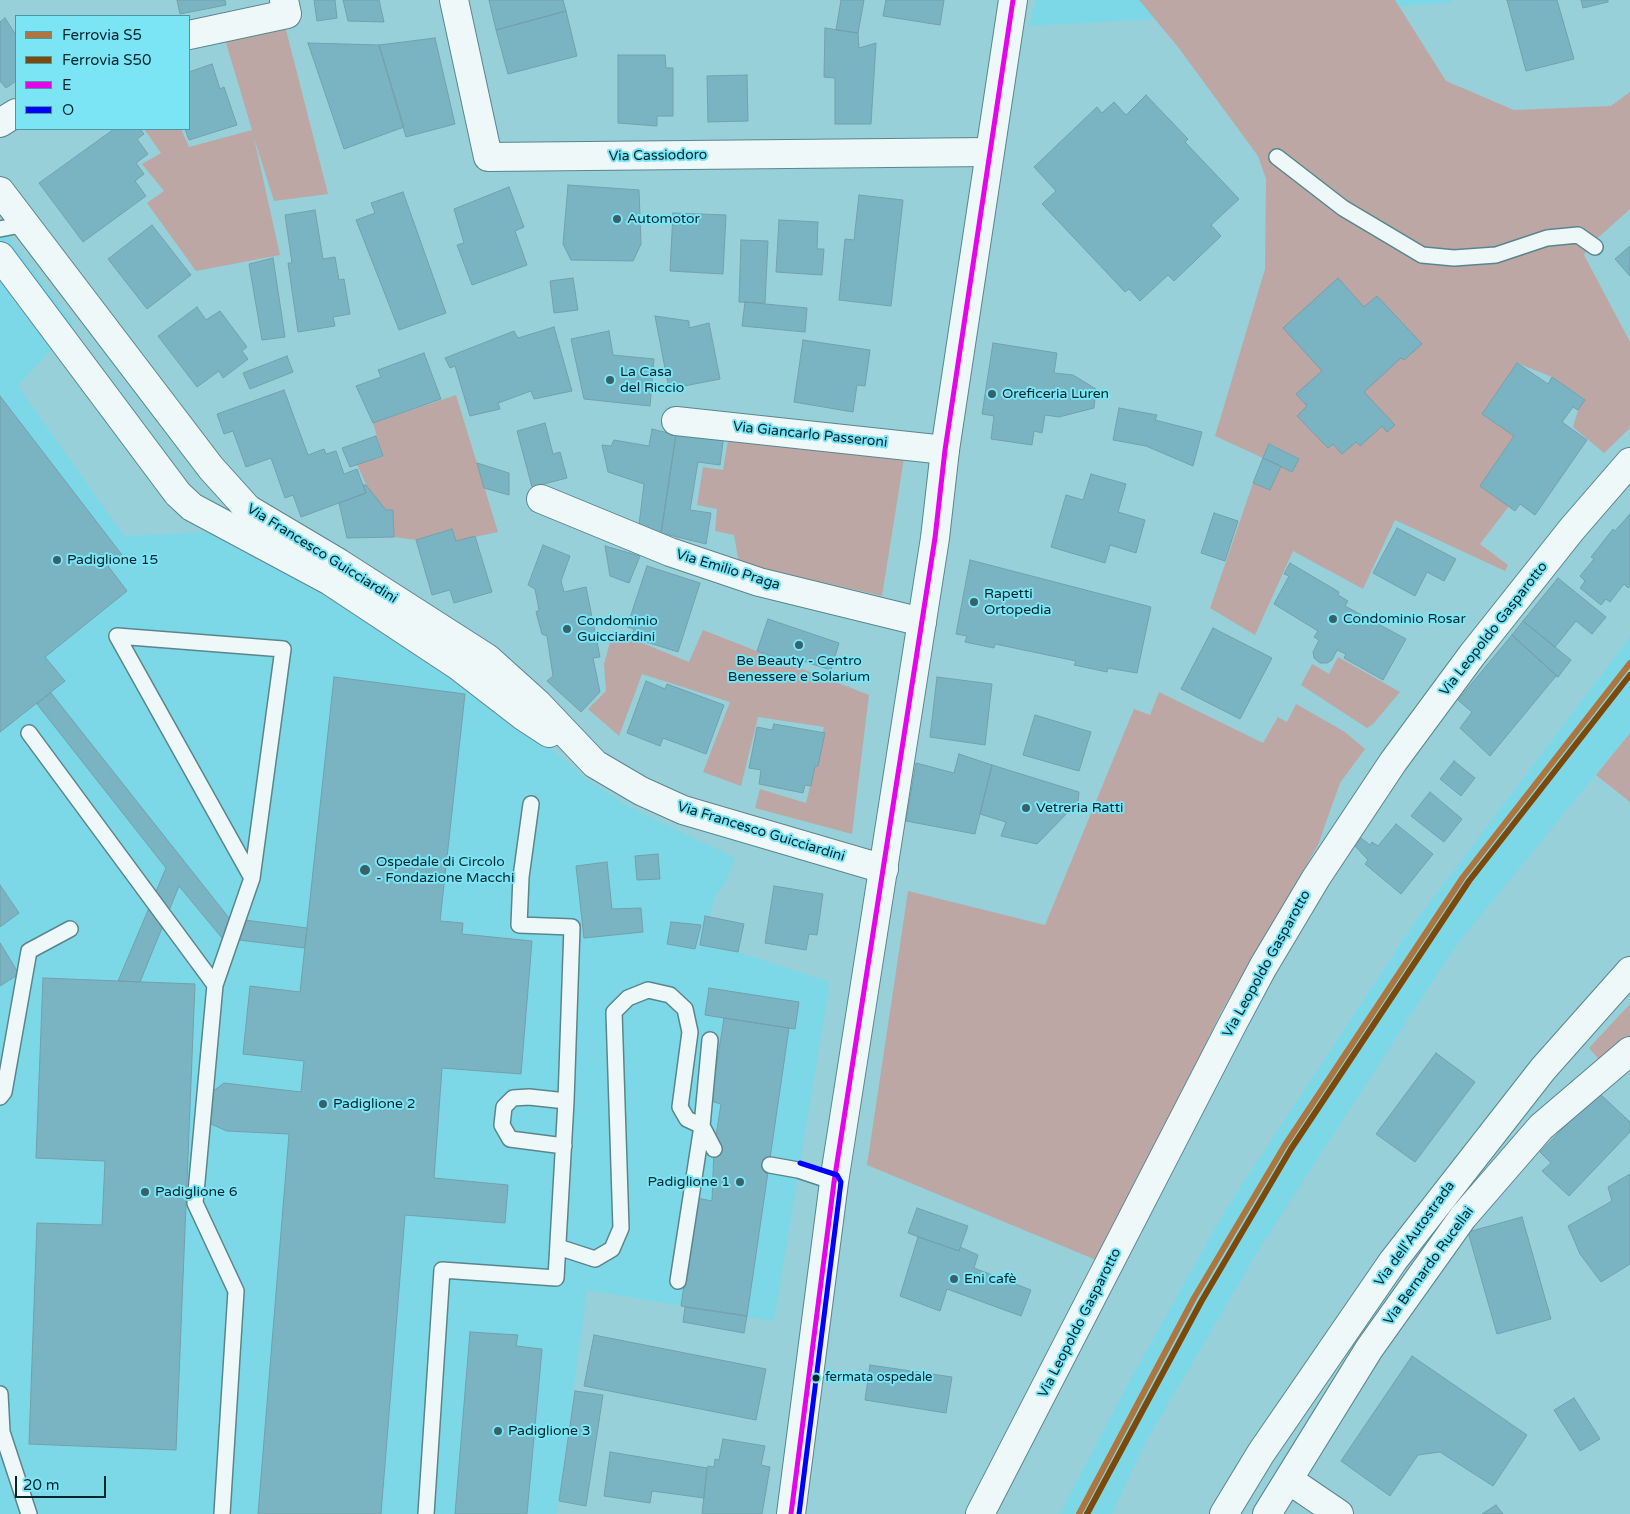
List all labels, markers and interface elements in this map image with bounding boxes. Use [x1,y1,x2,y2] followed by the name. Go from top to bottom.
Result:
[15,15,190,130] legend
[62,26,142,44] text: Ferrovia S5
[62,51,151,69] text: Ferrovia S50
[62,76,72,94] text: E
[62,101,74,119] text: O
[609,147,707,165] street label: Via Cassiodoro
[627,211,700,227] place label: Automotor
[611,213,623,225] marker: Automotor
[620,364,684,397] place label: La Casa del Riccio
[604,374,616,386] marker: La Casa del Riccio
[1002,386,1109,402] place label: Oreficeria Luren
[986,388,998,400] marker: Oreficeria Luren
[732,419,888,451] street label: Via Giancarlo Passeroni
[244,501,400,607] street label: Via Francesco Guicciardini
[674,546,782,594] street label: Via Emilio Praga
[67,552,158,568] place label: Padiglione 15
[51,554,63,566] marker: Padiglione 15
[1436,559,1552,699] street label: Via Leopoldo Gasparotto
[984,586,1051,618] place label: Rapetti Ortopedia
[968,596,980,608] marker: Rapetti Ortopedia
[1343,611,1466,627] place label: Condominio Rosar
[577,613,658,646] place label: Condominio Guicciardini
[1327,613,1339,625] marker: Condominio Rosar
[561,623,573,635] marker: Condominio Guicciardini
[793,639,805,651] marker: Be Beauty - Centro Benessere e Solarium
[728,653,870,686] place label: Be Beauty - Centro Benessere e Solarium
[675,798,847,866] street label: Via Francesco Guicciardini
[1036,800,1123,816] place label: Vetreria Ratti
[1020,802,1032,814] marker: Vetreria Ratti
[376,854,514,886] place label: Ospedale di Circolo - Fondazione Macchi
[358,863,372,877] marker: Ospedale di Circolo - Fondazione Macchi
[1220,888,1314,1040] street label: Via Leopoldo Gasparotto
[333,1096,415,1112] place label: Padiglione 2
[317,1098,329,1110] marker: Padiglione 2
[648,1174,730,1190] place label: Padiglione 1
[734,1176,746,1188] marker: Padiglione 1
[1371,1178,1459,1290] street label: Via dell'Autostrada
[155,1184,237,1200] place label: Padiglione 6
[139,1186,151,1198] marker: Padiglione 6
[1380,1204,1478,1328] street label: Via Bernardo Rucellai
[1035,1245,1125,1401] street label: Via Leopoldo Gasparotto
[964,1271,1016,1287] place label: Eni cafè
[948,1273,960,1285] marker: Eni cafè
[825,1370,932,1386] place label: fermata ospedale
[811,1373,821,1383] marker: fermata ospedale
[508,1423,590,1439] place label: Padiglione 3
[492,1425,504,1437] marker: Padiglione 3
[18,1466,109,1498] scale bar
[23,1476,60,1494] text: 20 m

